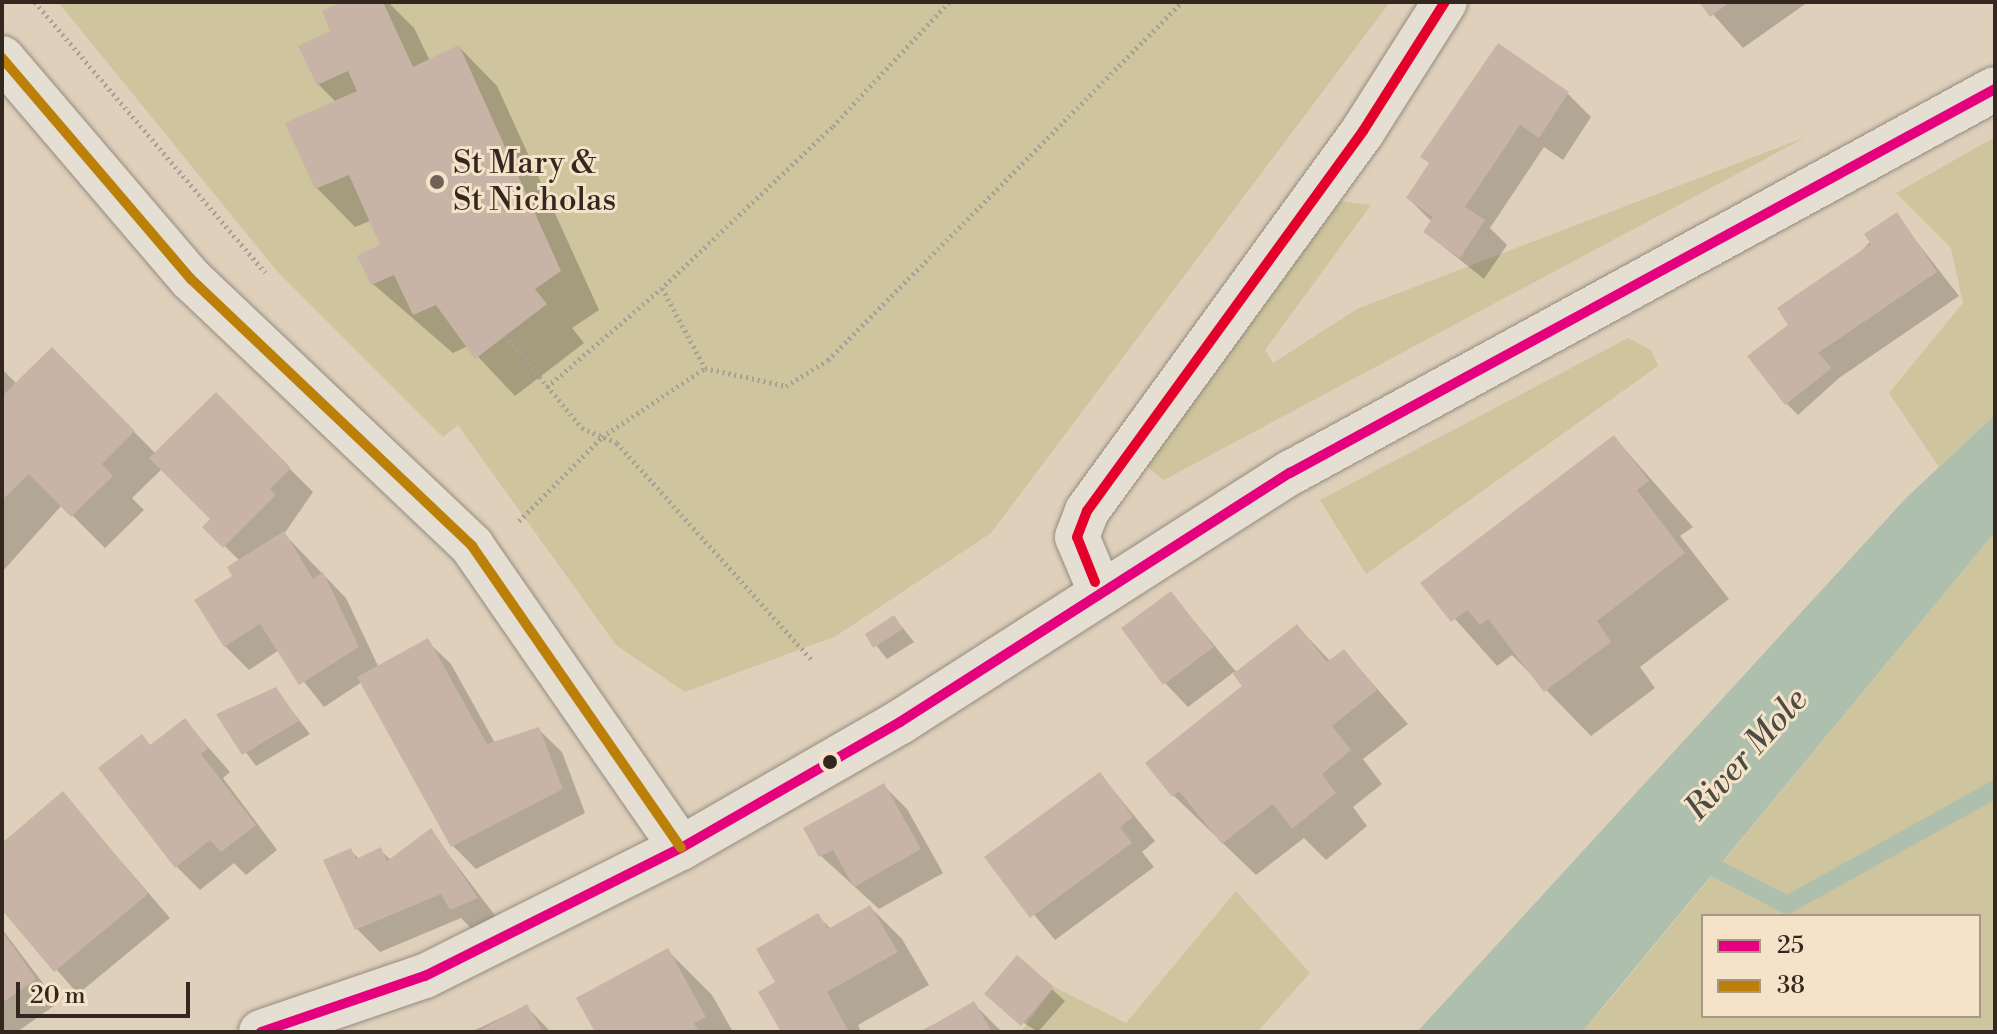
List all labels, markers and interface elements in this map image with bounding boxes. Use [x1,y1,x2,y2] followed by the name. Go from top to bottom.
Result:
[453,145,616,220] place label: St Mary & St Nicholas
[428,173,446,191] marker: St Mary & St Nicholas
[1677,681,1817,829] water label: River Mole
[822,754,838,770] unlabelled marker
[1701,914,1981,1018] legend
[1777,931,1804,961] text: 25
[20,966,194,1016] scale bar
[1777,971,1805,1001] text: 38
[30,981,86,1011] text: 20 m

